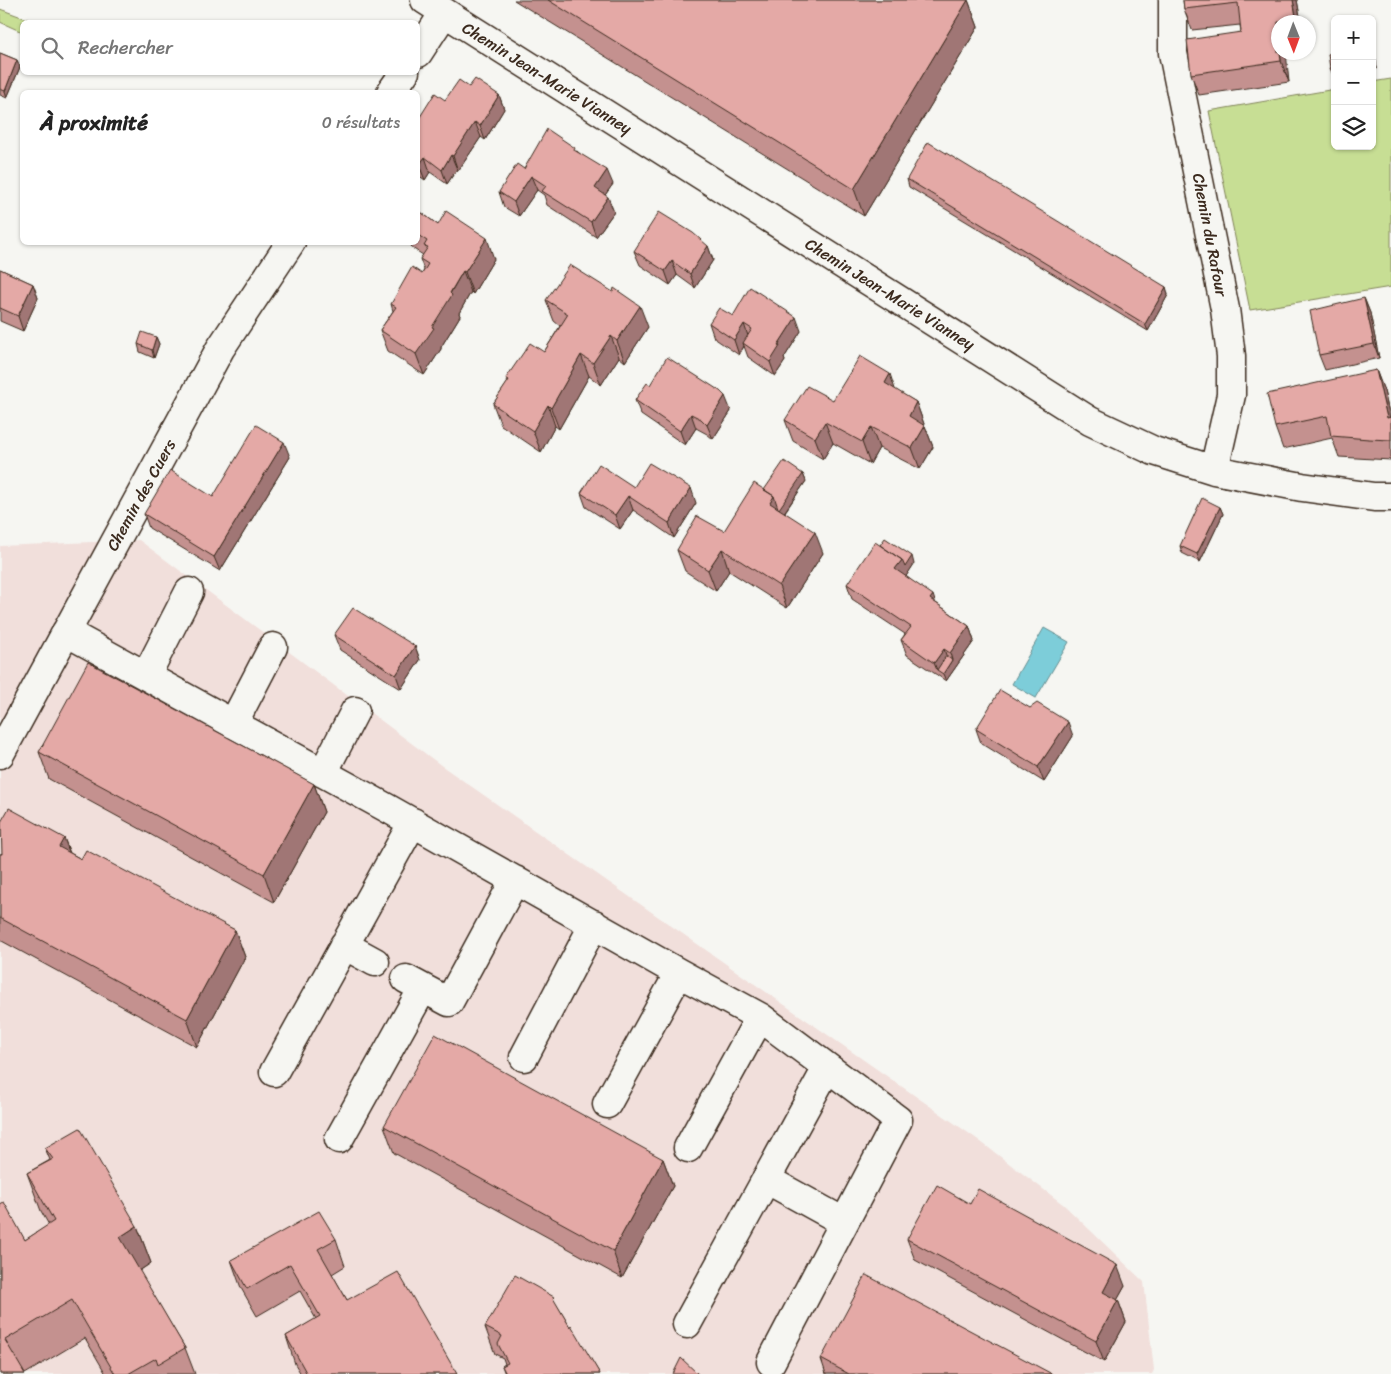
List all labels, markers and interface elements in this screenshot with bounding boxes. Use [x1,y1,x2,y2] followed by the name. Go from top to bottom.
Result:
[456,14,639,143] street label: Chemin Jean-Marie Vianney
[1271,15,1316,60] north arrow
[1331,15,1376,150] map controls
[1331,15,1376,60] button: +
[20,20,420,75] search box
[78,31,173,64] text: Rechercher
[38,34,66,62] icon: search
[1331,60,1376,105] button: −
[40,104,148,142] text: À proximité
[1331,105,1376,150] button: layers
[322,108,400,137] text: 0 résultats
[1184,171,1236,301] street label: Chemin du Rafour
[799,230,982,359] street label: Chemin Jean-Marie Vianney
[98,433,184,556] street label: Chemin des Cuers

